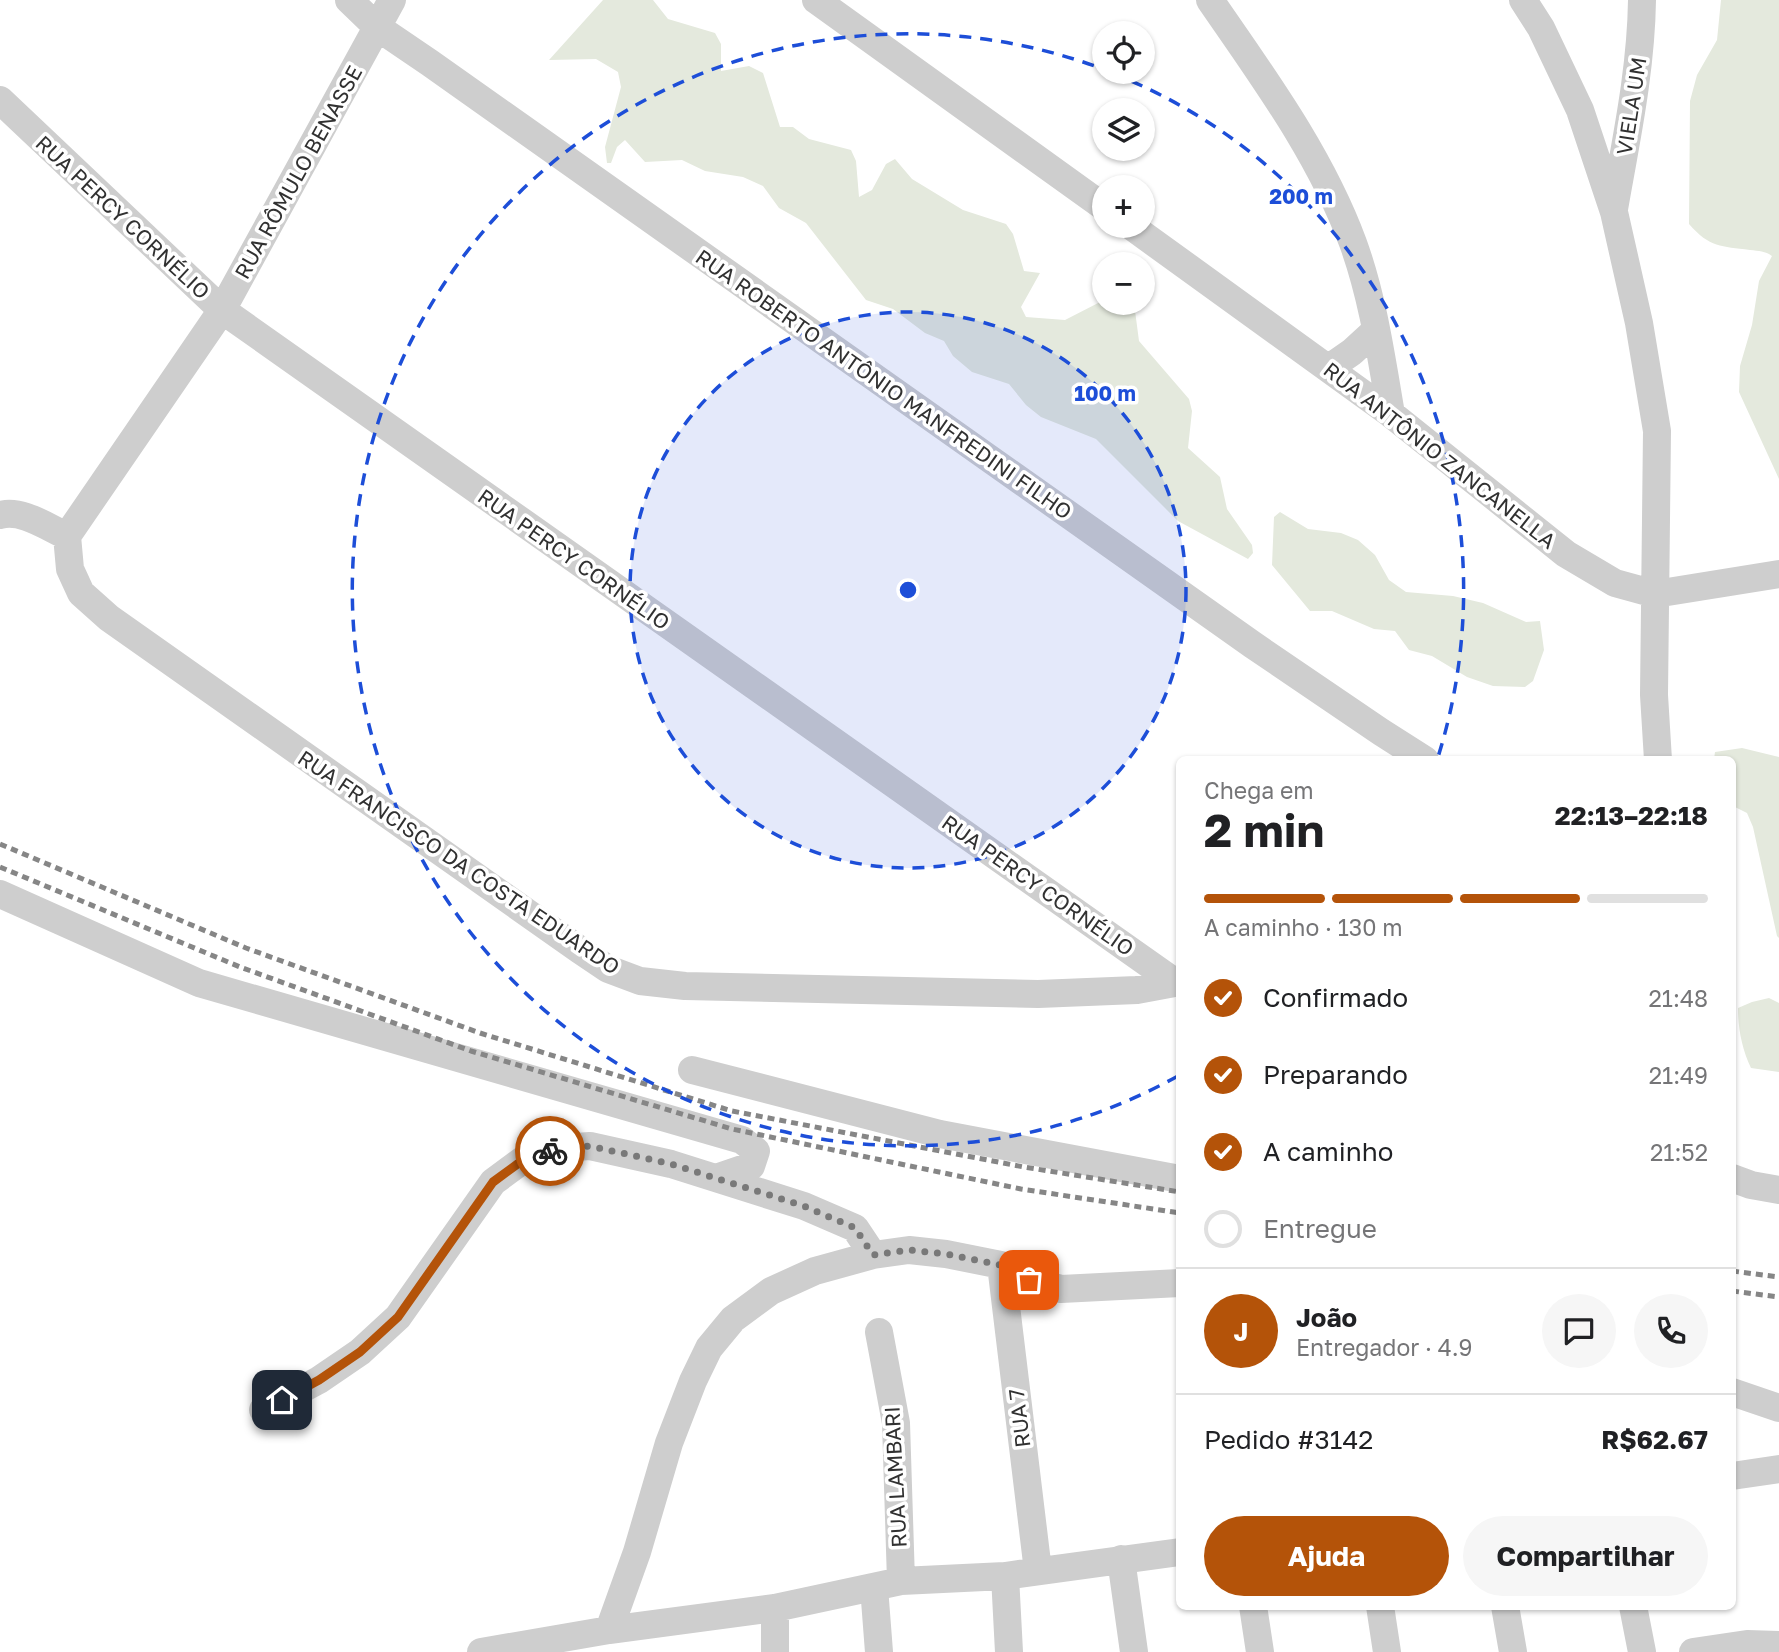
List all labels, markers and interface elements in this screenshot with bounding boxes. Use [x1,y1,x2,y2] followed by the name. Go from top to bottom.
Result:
[1092,21,1155,315] map controls
[1092,21,1155,84] button: locate
[1610,55,1652,157] street label: VIELA UM
[229,61,367,283] street label: RUA RÔMULO BENASSE
[1092,98,1155,161] button: layers
[31,130,215,304] street label: RUA PERCY CORNÉLIO
[1092,175,1155,238] button: +
[1269,183,1333,209] text: 200 m
[691,243,1077,525] street label: RUA ROBERTO ANTÔNIO MANFREDINI FILHO
[1092,252,1155,315] button: −
[1319,356,1561,554] street label: RUA ANTÔNIO ZANCANELLA
[1074,380,1136,406] text: 100 m
[473,483,675,635] street label: RUA PERCY CORNÉLIO
[896,578,920,602] centre of rings
[293,744,625,980] street label: RUA FRANCISCO DA COSTA EDUARDO
[1204,776,1314,804] text: Chega em
[1555,800,1708,831] text: 22:13–22:18
[1204,802,1324,857] text: 2 min
[937,809,1139,961] street label: RUA PERCY CORNÉLIO
[1204,913,1403,941] text: A caminho · 130 m
[1204,979,1242,1017] icon: check
[1263,982,1408,1013] text: Confirmado
[1649,984,1708,1012] text: 21:48
[1204,1056,1242,1094] icon: check
[1263,1059,1408,1090] text: Preparando
[1649,1061,1708,1089] text: 21:49
[515,1116,585,1186] courier
[531,1132,569,1170] icon: bike
[1204,1133,1242,1171] icon: check
[1263,1136,1393,1167] text: A caminho
[1650,1138,1708,1166] text: 21:52
[1263,1213,1377,1244] text: Entregue
[999,1250,1059,1310] pin
[1010,1261,1048,1299] icon: bag
[1542,1294,1616,1368] button: chat
[1634,1294,1708,1368] button: phone
[1296,1302,1357,1333] text: João
[1234,1316,1248,1347] text: J
[1296,1333,1473,1361] text: Entregador · 4.9
[252,1370,312,1430] pin
[263,1381,301,1419] icon: home
[1002,1387,1036,1449] street label: RUA 7
[878,1406,912,1548] street label: RUA LAMBARI
[1204,1424,1373,1455] text: Pedido #3142
[1601,1424,1708,1455] text: R$62.67
[1204,1516,1449,1596] button: Ajuda
[1463,1516,1708,1596] button: Compartilhar

